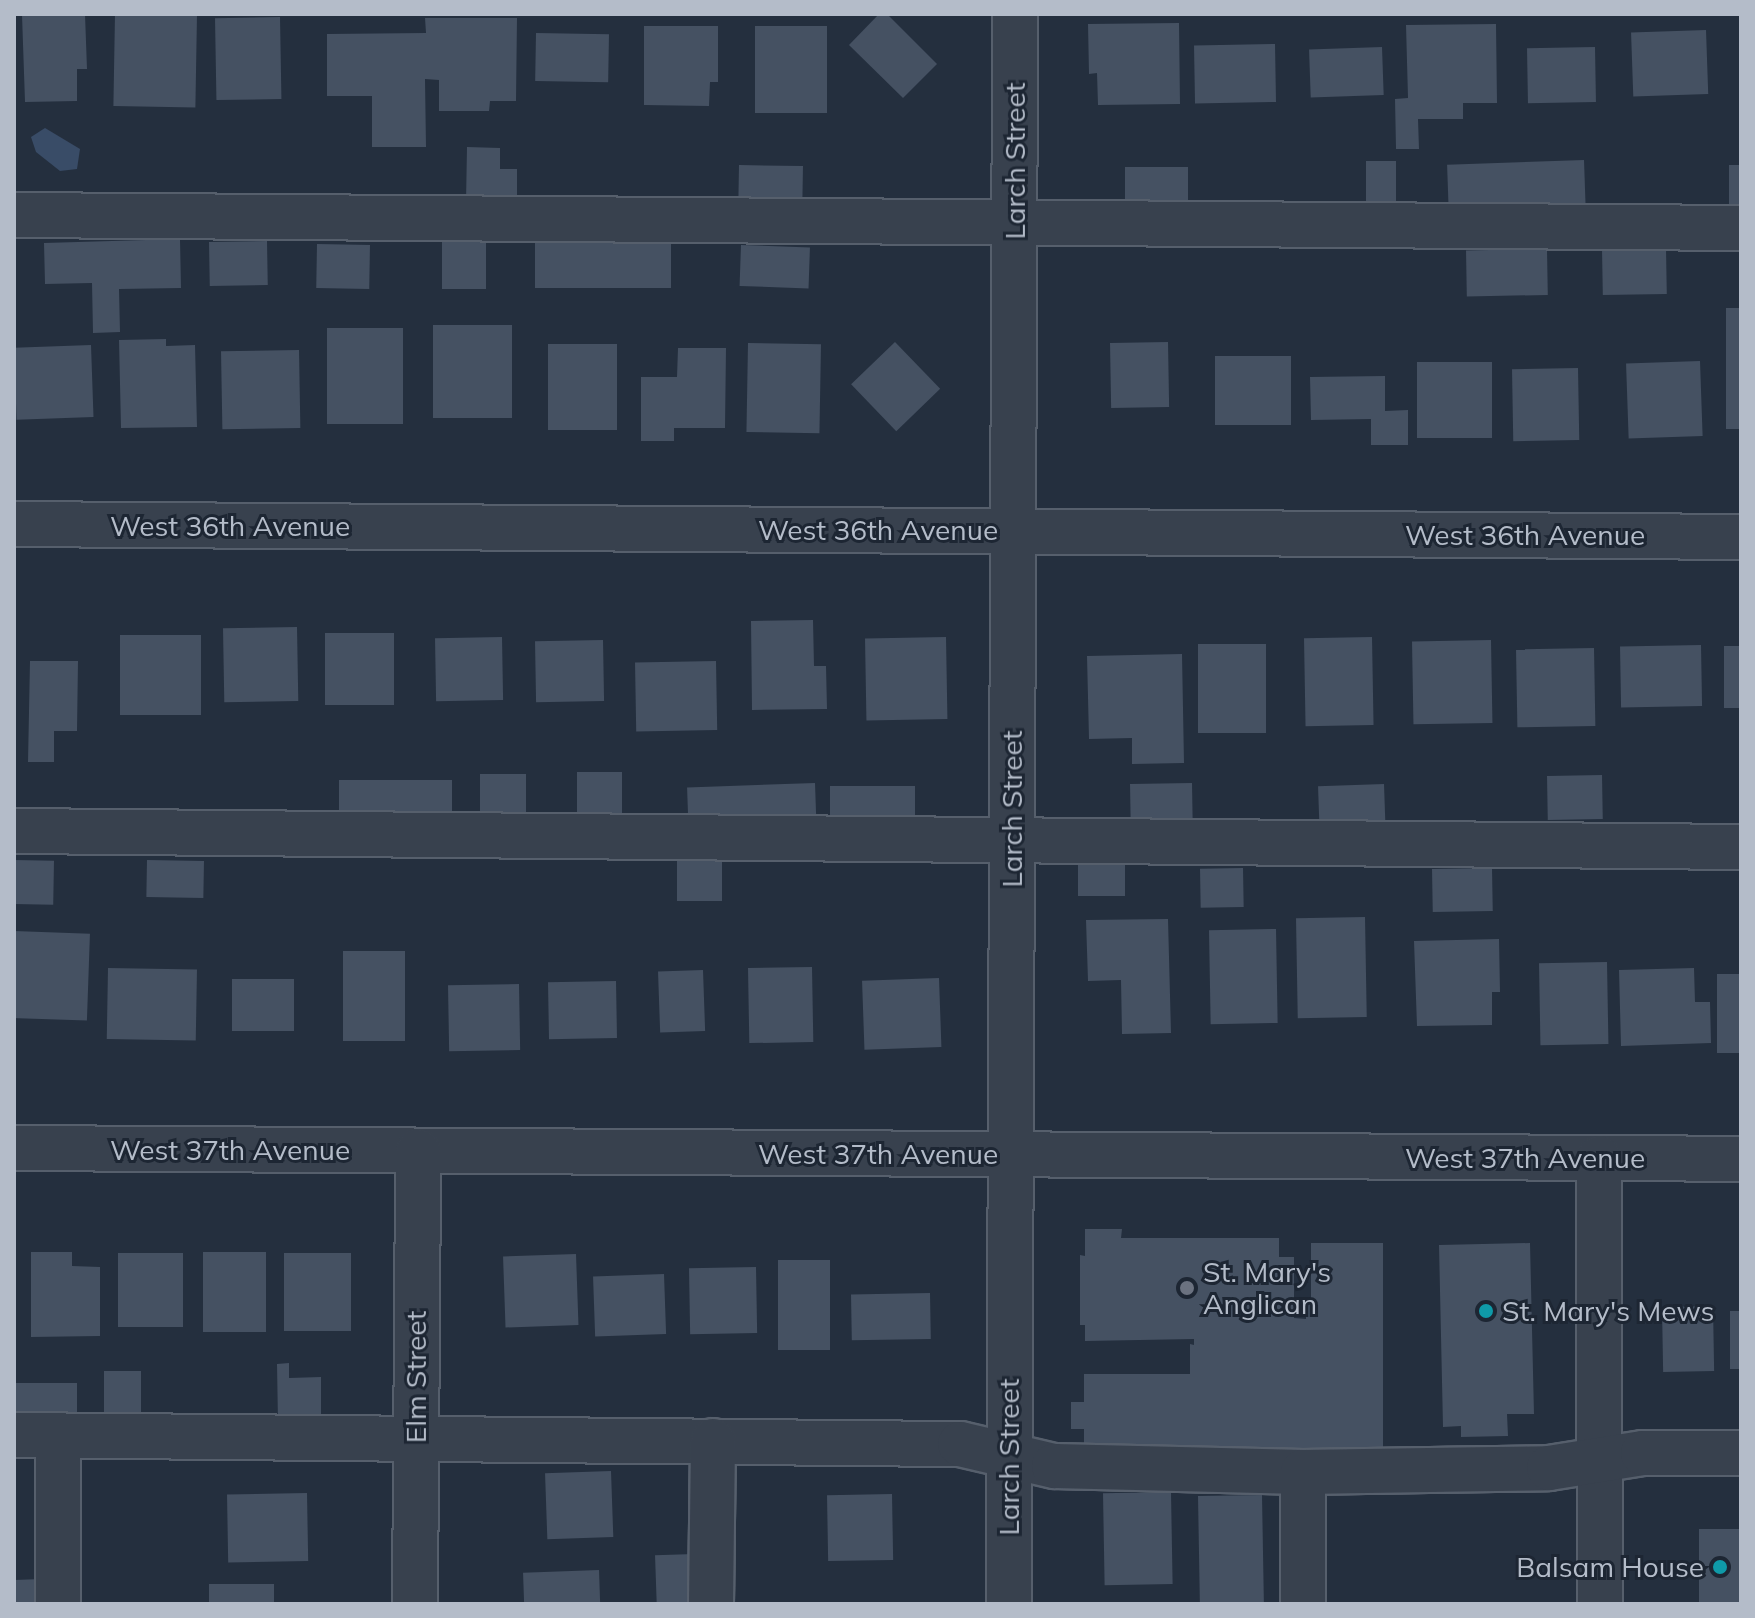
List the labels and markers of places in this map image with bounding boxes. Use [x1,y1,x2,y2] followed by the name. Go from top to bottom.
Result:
[1203,1255,1331,1321] place label: St. Mary's Anglican
[1178,1279,1196,1297] marker: St. Mary's Anglican
[1502,1294,1714,1328] place label: St. Mary's Mews
[1477,1302,1495,1320] marker: St. Mary's Mews
[1516,1550,1704,1584] place label: Balsam House
[1711,1558,1729,1576] marker: Balsam House

